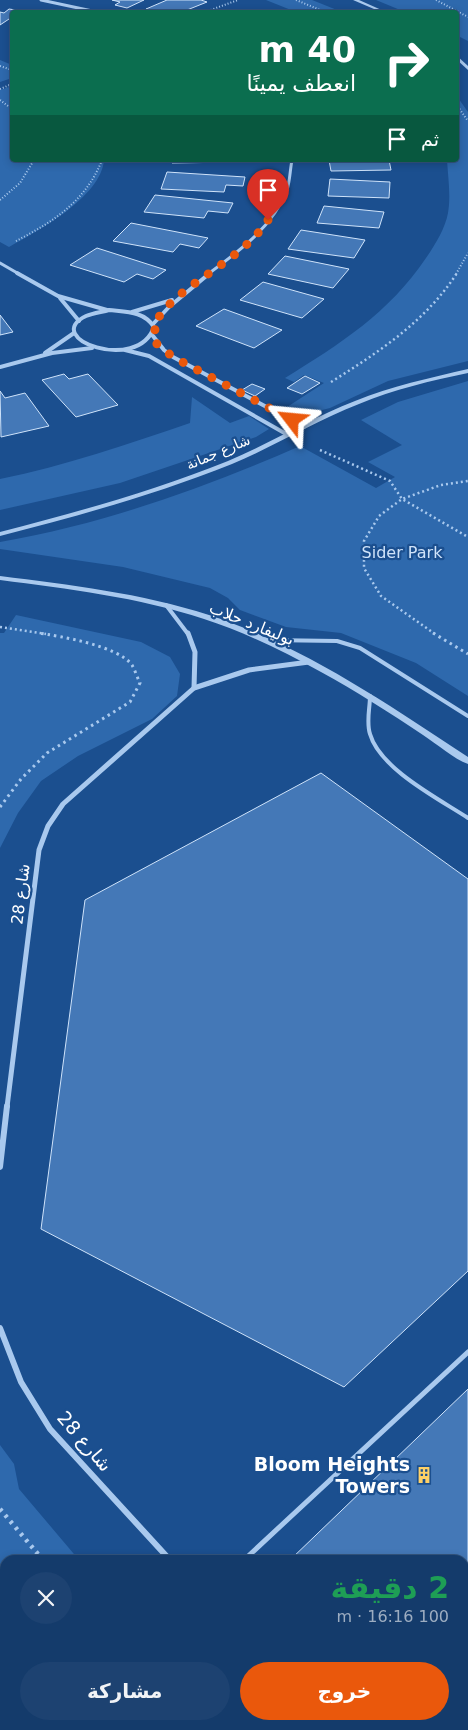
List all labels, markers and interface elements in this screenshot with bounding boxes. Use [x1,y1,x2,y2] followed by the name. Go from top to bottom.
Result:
[259,30,356,70] text: 40 m
[374,30,439,95] icon: right
[247,71,356,96] text: انعطف يمينًا
[383,125,411,153] icon: arrive
[421,128,439,150] text: ثم
[247,169,289,220] pin
[254,176,282,204] icon: arrive
[265,393,317,445] position arrow
[184,431,253,474] street label: شارع جمانة
[362,543,443,562] park label: Sider Park
[206,598,297,650] street label: بوليفارد حلاب
[7,863,35,926] street label: شارع 28
[52,1406,117,1476] street label: شارع 28
[254,1453,410,1497] place label: Bloom Heights Towers
[414,1465,434,1485] building icon: Bloom Heights Towers
[331,1570,449,1605] text: 2 دقيقة
[20,1572,72,1624] button: close
[336,1607,449,1626] text: 100 m · 16:16
[20,1662,230,1720] button: مشاركة
[240,1662,449,1720] button: خروج

